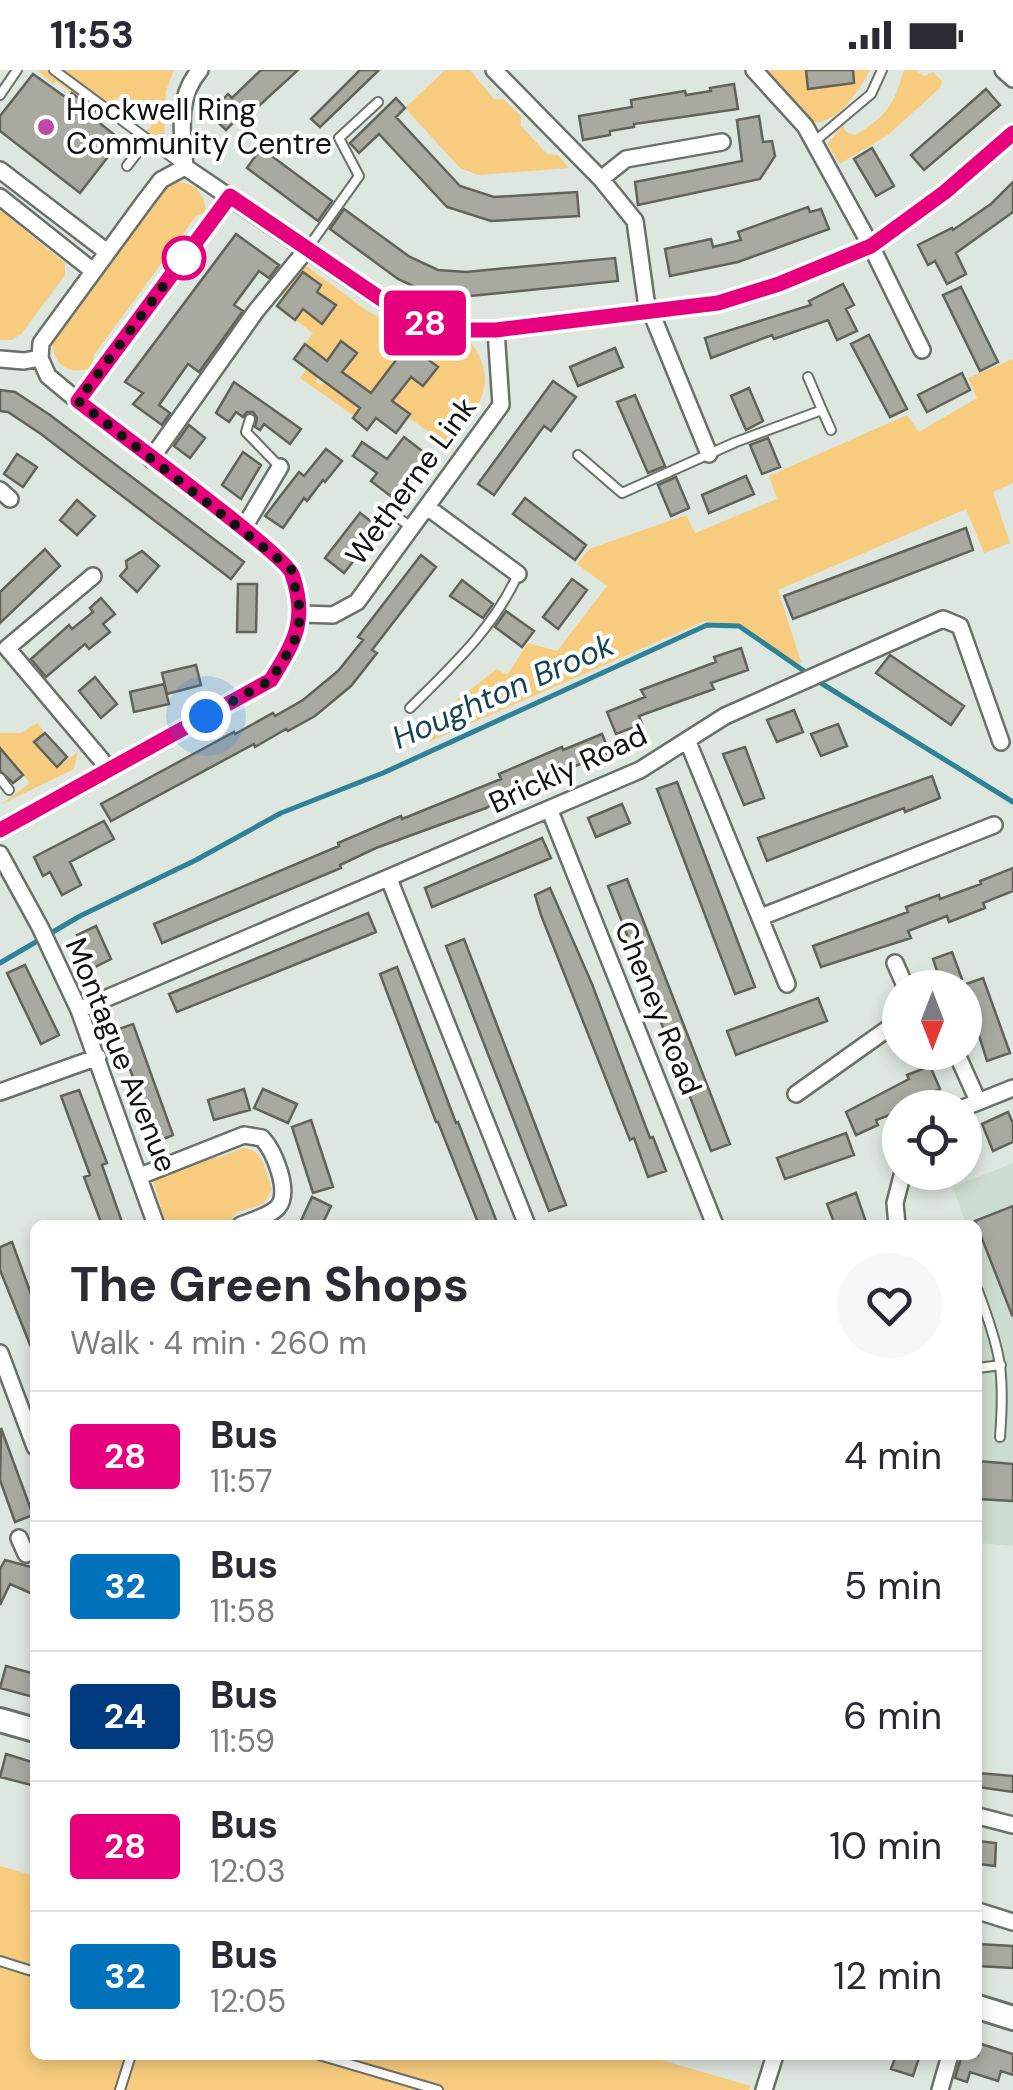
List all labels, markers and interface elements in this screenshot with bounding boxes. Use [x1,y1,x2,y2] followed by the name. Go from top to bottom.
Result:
[50,10,134,60] text: 11:53
[66,90,332,163] place label: Hockwell Ring Community Centre
[35,116,57,138] marker: Hockwell Ring Community Centre
[163,237,205,279] unlabelled marker
[380,290,470,356] line badge: 28
[404,300,446,346] text: 28
[336,389,485,573] street label: Wetherne Link
[385,623,621,759] water label: Houghton Brook
[181,691,231,741] your location
[483,715,653,822] street label: Brickly Road
[606,915,711,1100] street label: Cheney Road
[57,932,186,1178] street label: Montague Avenue
[882,970,982,1070] north arrow
[882,970,982,1190] map controls
[882,1090,982,1190] button: locate
[70,1253,469,1316] text: The Green Shops
[837,1253,942,1358] button: heart
[70,1322,367,1364] text: Walk · 4 min · 260 m
[210,1410,278,1460] text: Bus
[844,1431,942,1481] text: 4 min
[104,1433,146,1479] text: 28
[210,1460,273,1502] text: 11:57
[210,1540,278,1590] text: Bus
[844,1561,942,1611] text: 5 min
[104,1563,146,1609] text: 32
[210,1590,275,1632] text: 11:58
[210,1670,278,1720] text: Bus
[843,1691,942,1741] text: 6 min
[104,1693,146,1739] text: 24
[210,1720,275,1762] text: 11:59
[210,1800,278,1850] text: Bus
[829,1821,942,1871] text: 10 min
[104,1823,146,1869] text: 28
[210,1850,286,1892] text: 12:03
[210,1930,278,1980] text: Bus
[833,1951,942,2001] text: 12 min
[104,1953,146,1999] text: 32
[210,1980,286,2022] text: 12:05

